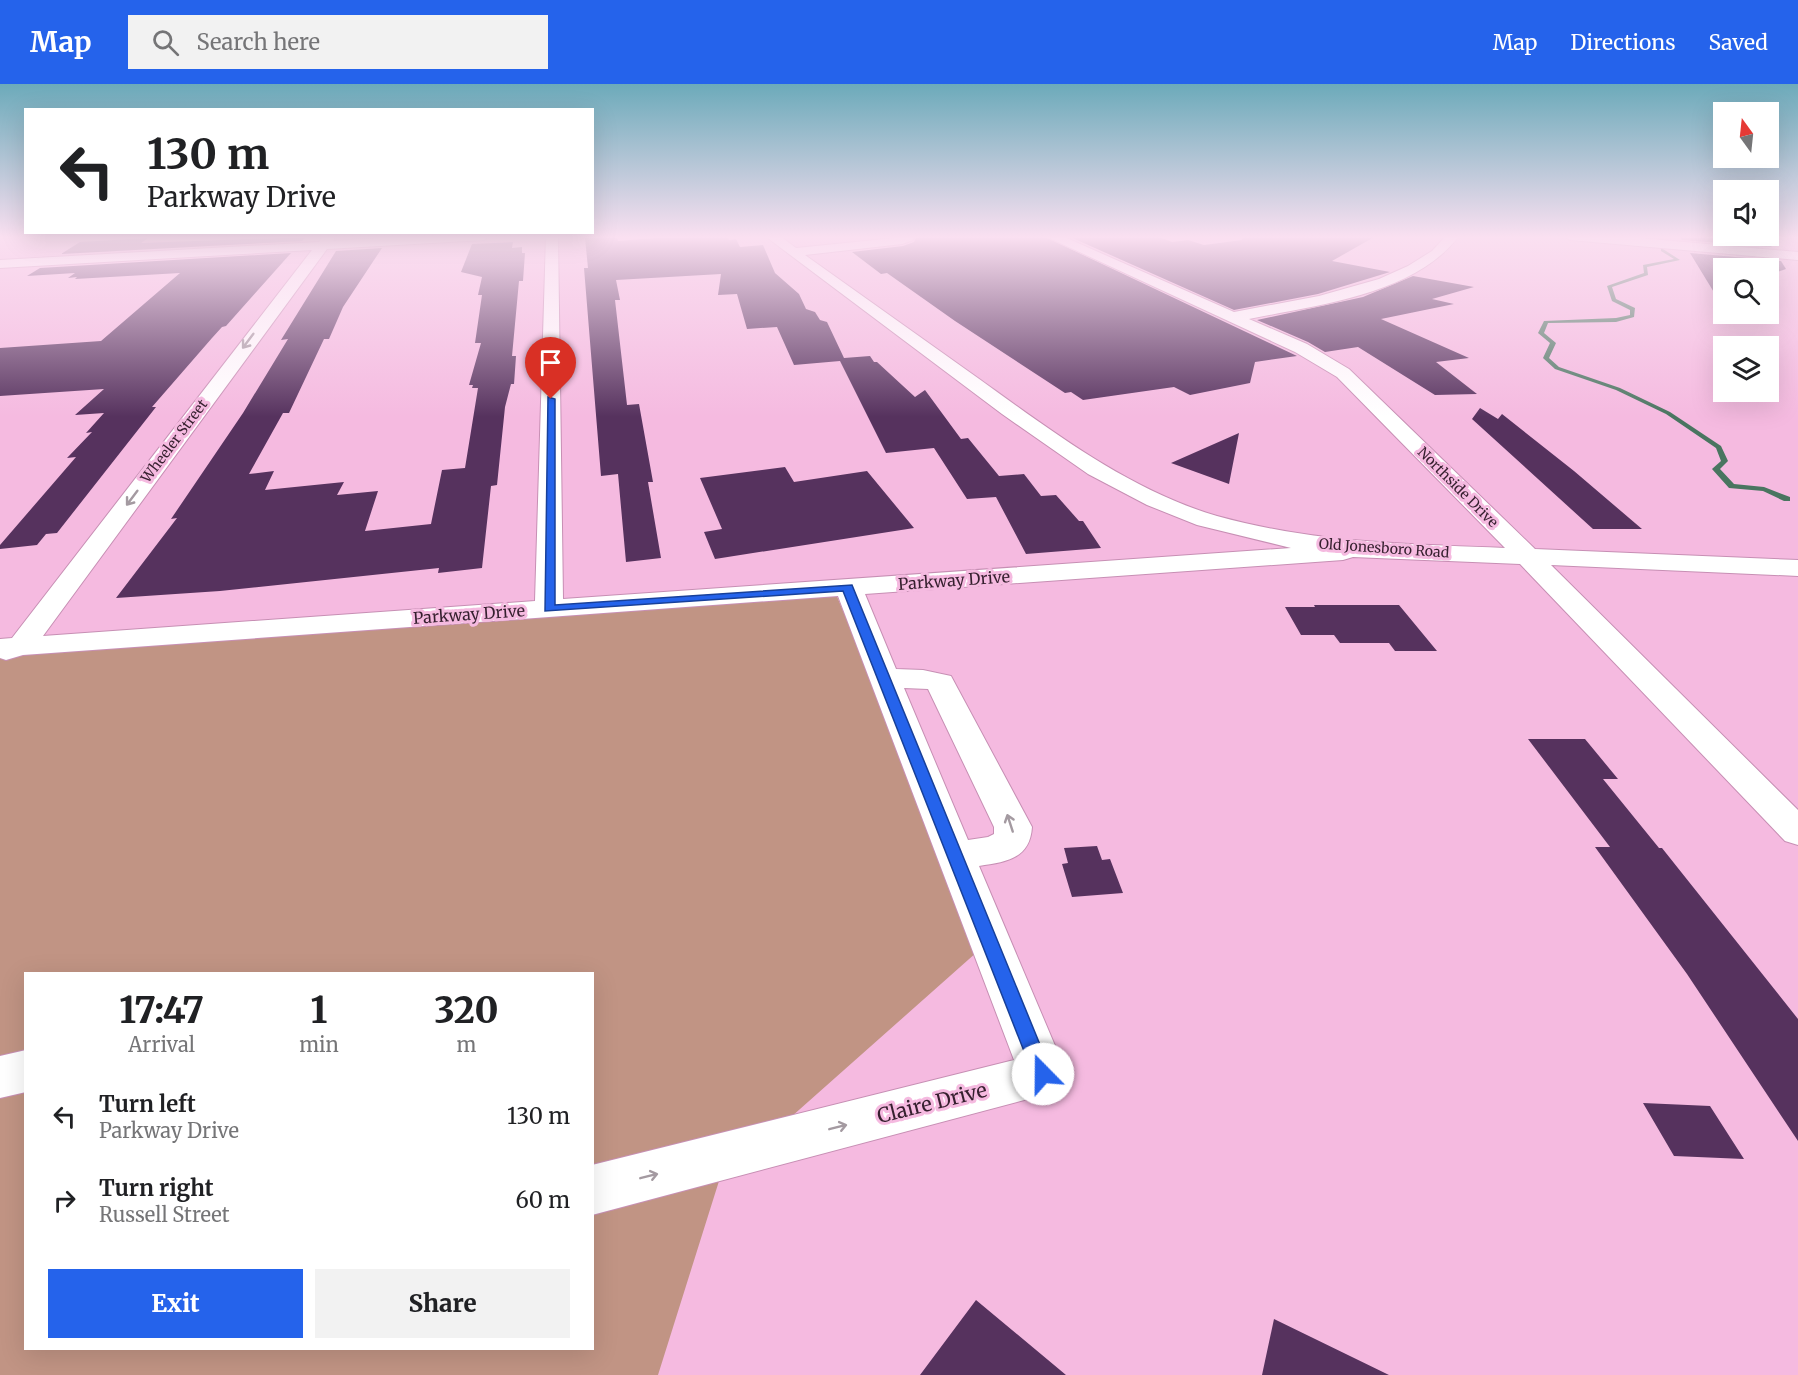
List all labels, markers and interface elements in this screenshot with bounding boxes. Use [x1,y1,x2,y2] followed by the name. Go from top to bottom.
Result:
[128,15,548,69] search box
[30,24,92,60] text: Map
[149,26,182,59] icon: search
[197,28,320,56] text: Search here
[1493,29,1537,56] text: Map
[1570,29,1675,56] text: Directions
[1708,29,1768,56] text: Saved
[1713,102,1779,168] north arrow
[1713,102,1779,402] map controls
[147,128,269,180] text: 130 m
[48,132,126,210] icon: left
[147,180,336,214] text: Parkway Drive
[1713,180,1779,246] button: sound
[1713,258,1779,324] button: search
[242,333,255,349] one-way arrow
[1713,336,1779,402] button: layers
[525,337,576,399] pin
[534,346,567,379] icon: arrive
[136,395,211,487] street label: Wheeler Street
[1414,443,1502,531] street label: Northside Drive
[125,489,138,505] one-way arrow
[1318,534,1450,562] street label: Old Jonesboro Road
[897,566,1011,594] street label: Parkway Drive
[412,600,526,628] street label: Parkway Drive
[1003,814,1014,832] one-way arrow
[119,988,204,1033] text: 17:47
[311,988,327,1033] text: 1
[434,988,499,1033] text: 320
[128,1032,195,1057] text: Arrival
[299,1032,339,1057] text: min
[456,1032,476,1057] text: m
[1011,1042,1075,1106] position arrow
[874,1077,989,1128] street label: Claire Drive
[99,1090,196,1118] text: Turn left
[48,1100,81,1133] icon: left
[507,1102,570,1130] text: 130 m
[99,1118,239,1143] text: Parkway Drive
[828,1121,847,1132] one-way arrow
[639,1169,658,1181] one-way arrow
[99,1174,213,1202] text: Turn right
[48,1184,81,1217] icon: right
[516,1186,570,1214] text: 60 m
[99,1202,230,1227] text: Russell Street
[48,1269,303,1338] button: Exit
[315,1269,570,1338] button: Share

